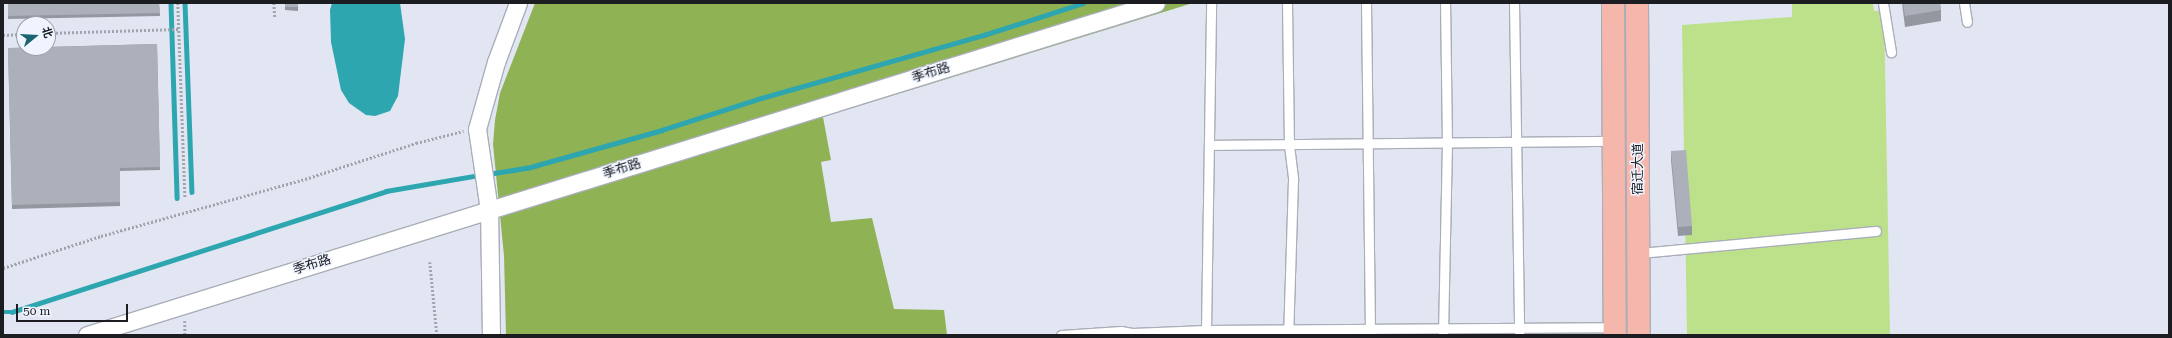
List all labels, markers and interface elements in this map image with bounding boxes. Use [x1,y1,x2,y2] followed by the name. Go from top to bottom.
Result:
[16,16,56,56] north arrow
[39,25,55,40] text: 北
[910,60,952,86] street label: 季布路
[1630,143,1646,195] street label: 宿迁大道
[601,156,643,182] street label: 季布路
[291,252,333,278] street label: 季布路
[18,296,130,322] scale bar
[23,304,50,318] text: 50 m

